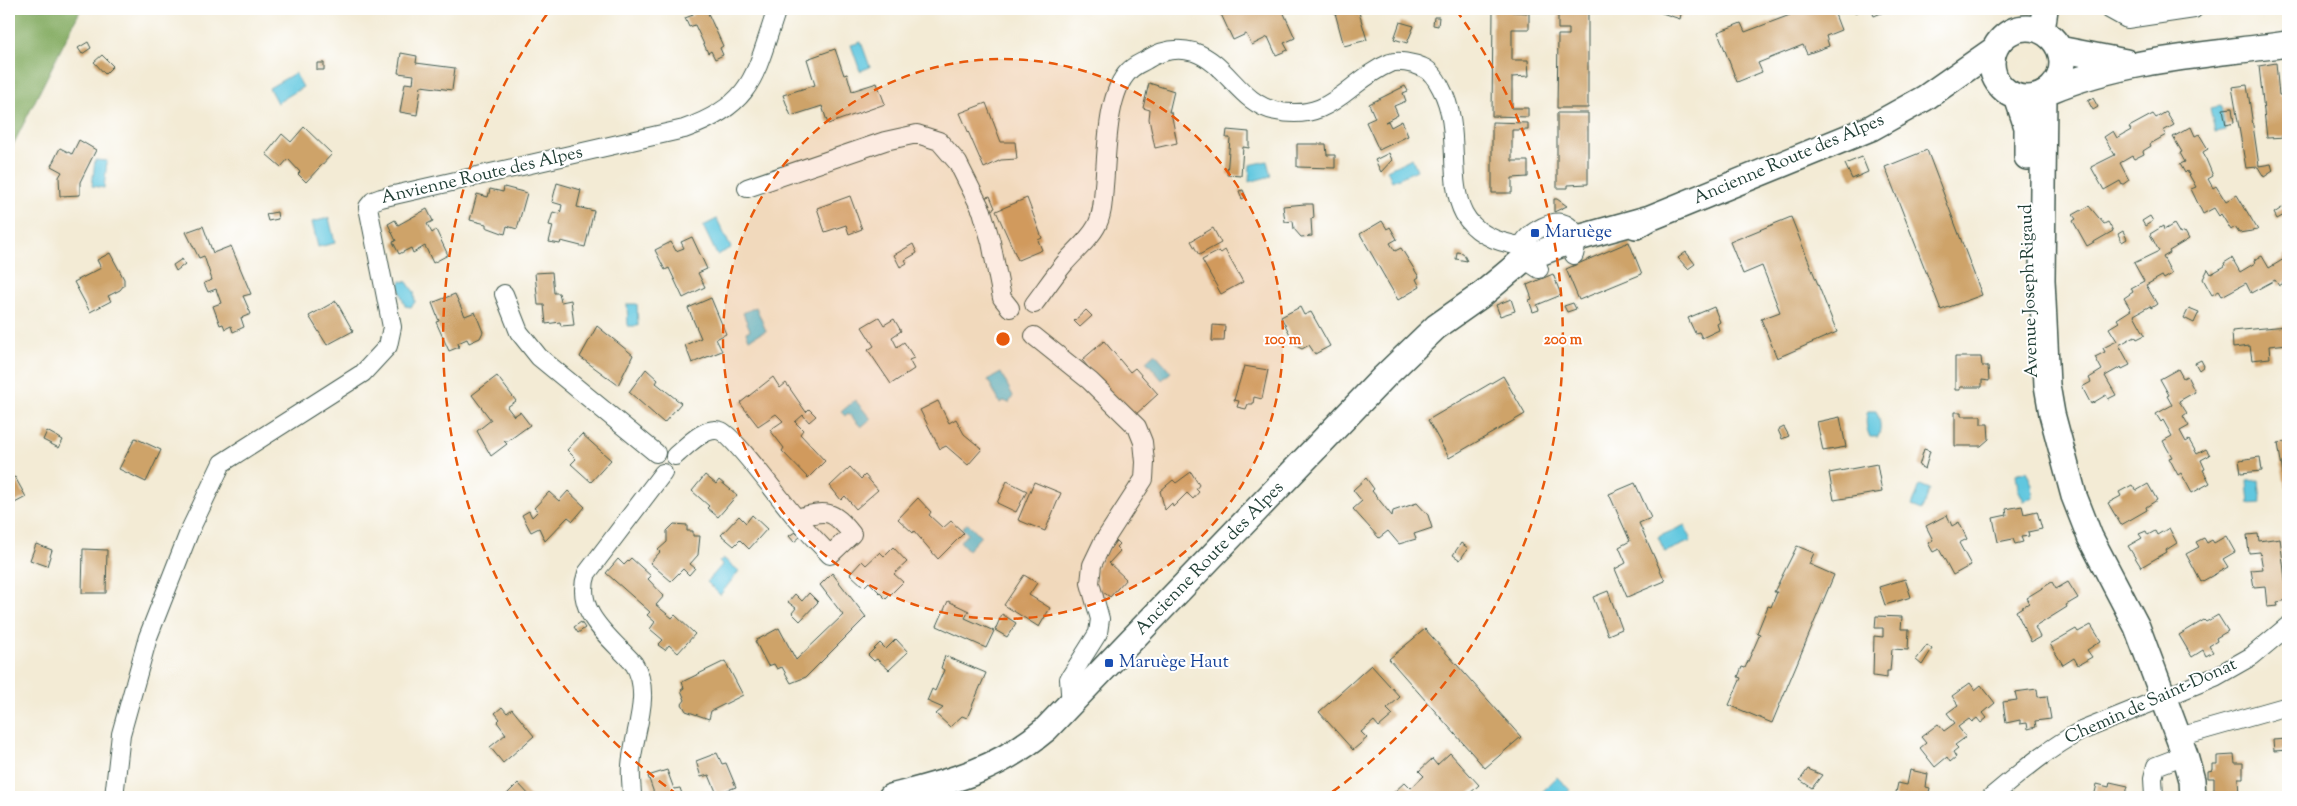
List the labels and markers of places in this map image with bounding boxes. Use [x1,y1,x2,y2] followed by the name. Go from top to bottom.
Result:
[1545,220,1612,246] place label: Maruège
[1529,227,1541,239] marker: Maruège
[994,330,1012,348] centre of rings
[1119,650,1229,676] place label: Maruège Haut
[1103,657,1115,669] marker: Maruège Haut

